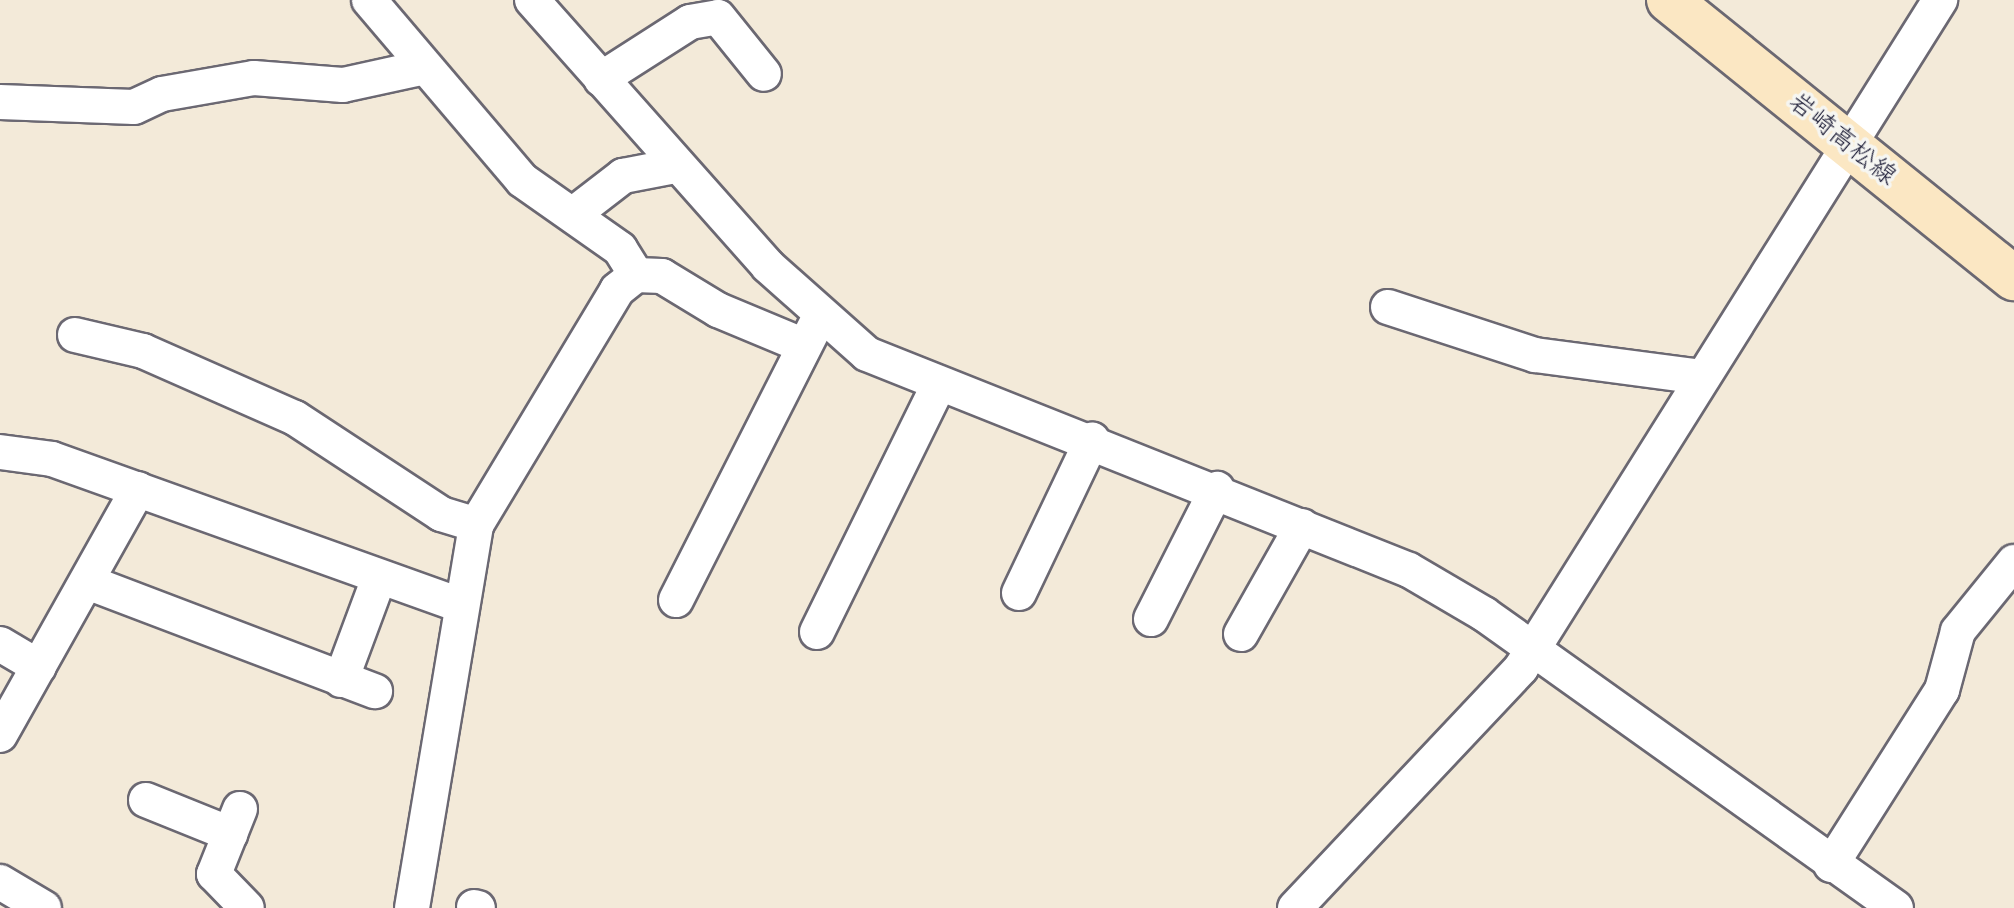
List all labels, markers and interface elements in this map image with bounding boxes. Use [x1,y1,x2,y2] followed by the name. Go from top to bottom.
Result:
[1784,84,1904,190] street label: 岩崎高松線

